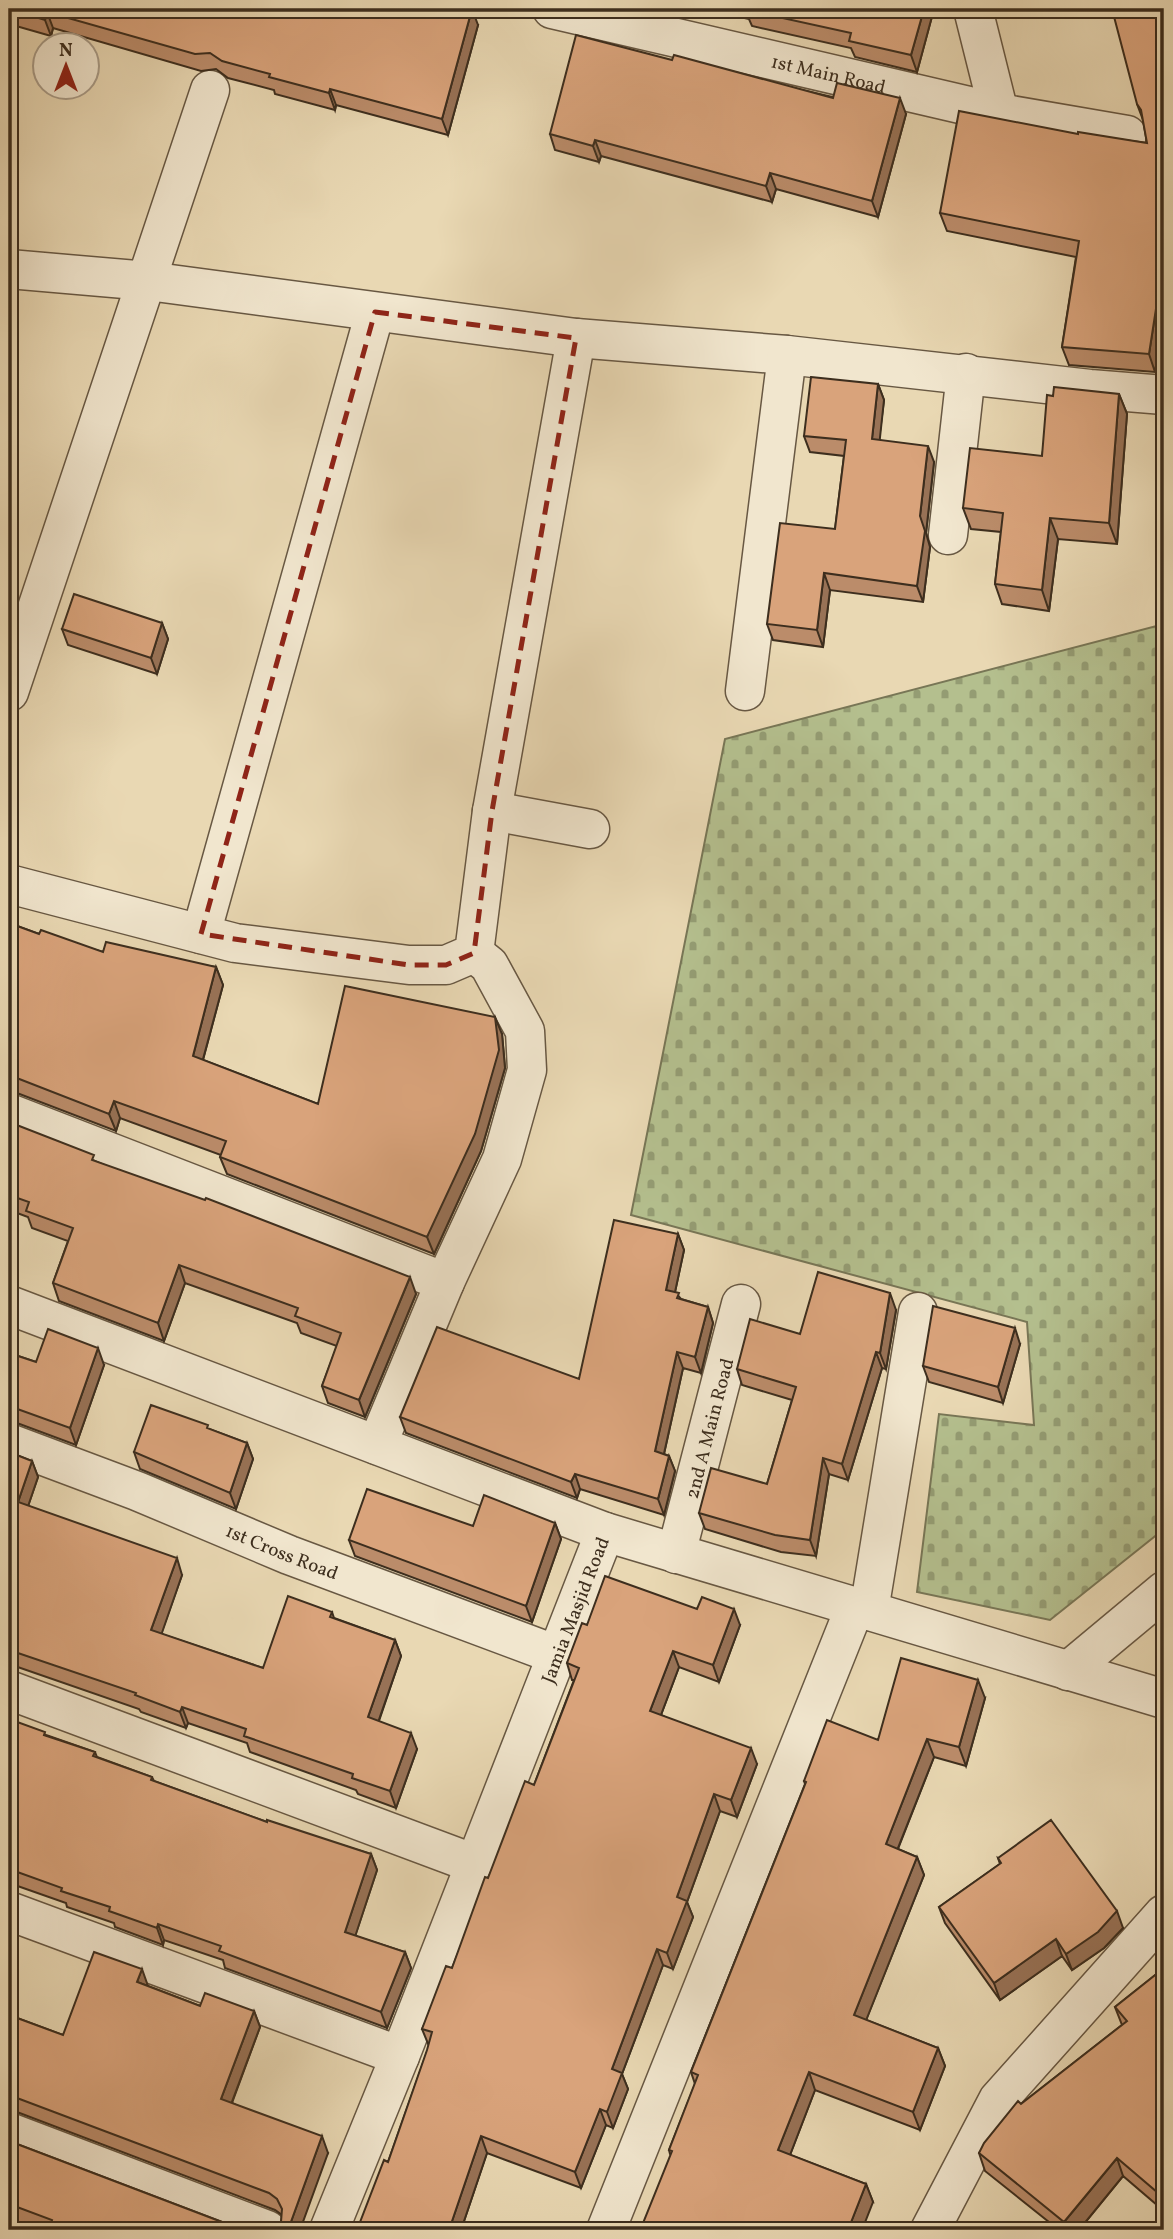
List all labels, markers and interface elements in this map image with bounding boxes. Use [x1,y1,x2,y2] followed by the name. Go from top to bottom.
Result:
[32,32,102,102] north arrow
[59,38,73,64] text: N
[768,49,888,101] street label: 1st Main Road
[680,1356,741,1502] street label: 2nd A Main Road
[221,1519,342,1587] street label: 1st Cross Road
[536,1533,617,1688] street label: Jamia Masjid Road

